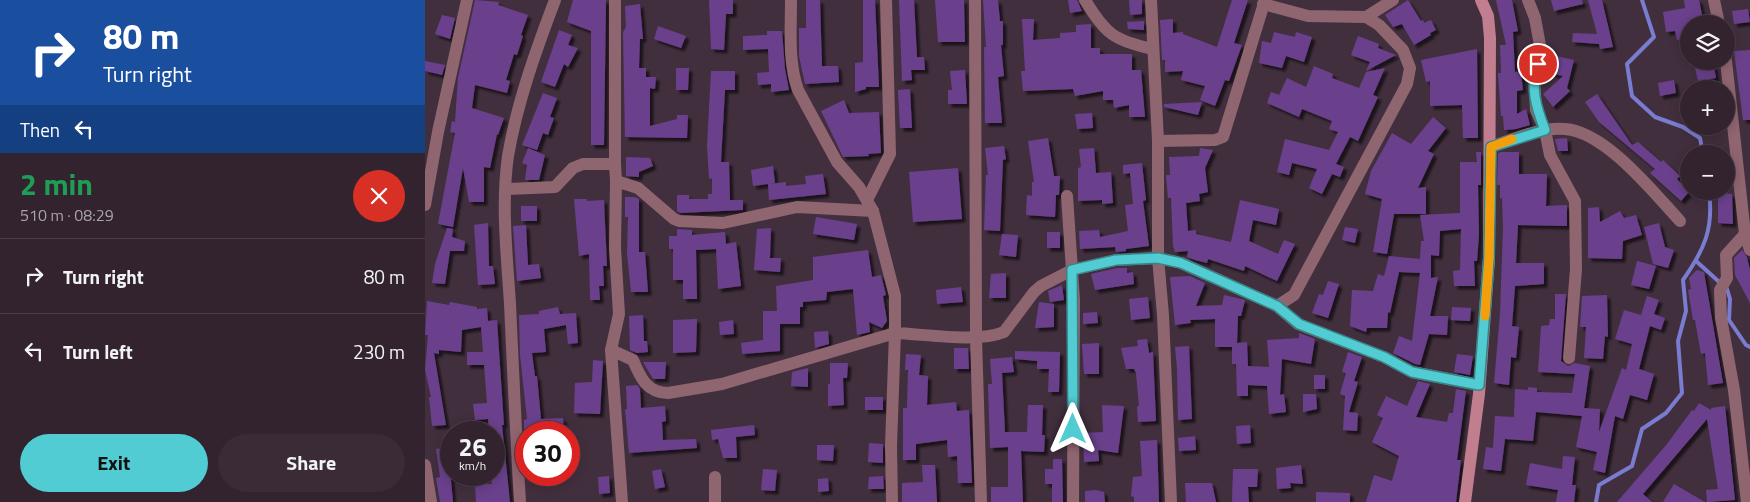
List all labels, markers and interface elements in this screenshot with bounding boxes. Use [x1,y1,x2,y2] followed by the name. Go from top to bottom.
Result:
[103,9,179,63] text: 80 m
[1680,15,1735,200] map controls
[1680,15,1735,70] button: layers
[20,20,85,85] icon: right
[1517,43,1559,85] pin
[1524,50,1552,78] icon: arrive
[103,57,192,91] text: Turn right
[1680,80,1735,135] button: +
[20,115,60,144] text: Then
[70,115,98,143] icon: left
[1680,145,1735,200] button: −
[20,161,93,207] text: 2 min
[353,170,405,222] button: close
[20,203,114,227] text: 510 m · 08:29
[20,262,48,290] icon: right
[63,262,144,291] text: Turn right
[364,262,405,291] text: 80 m
[20,337,48,365] icon: left
[63,337,133,366] text: Turn left
[353,337,405,366] text: 230 m
[1046,402,1098,454] position arrow
[515,421,580,486] speed limit sign: 30
[458,428,487,466] text: 26
[20,434,208,492] button: Exit
[218,434,405,492] button: Share
[459,456,486,475] text: km/h

